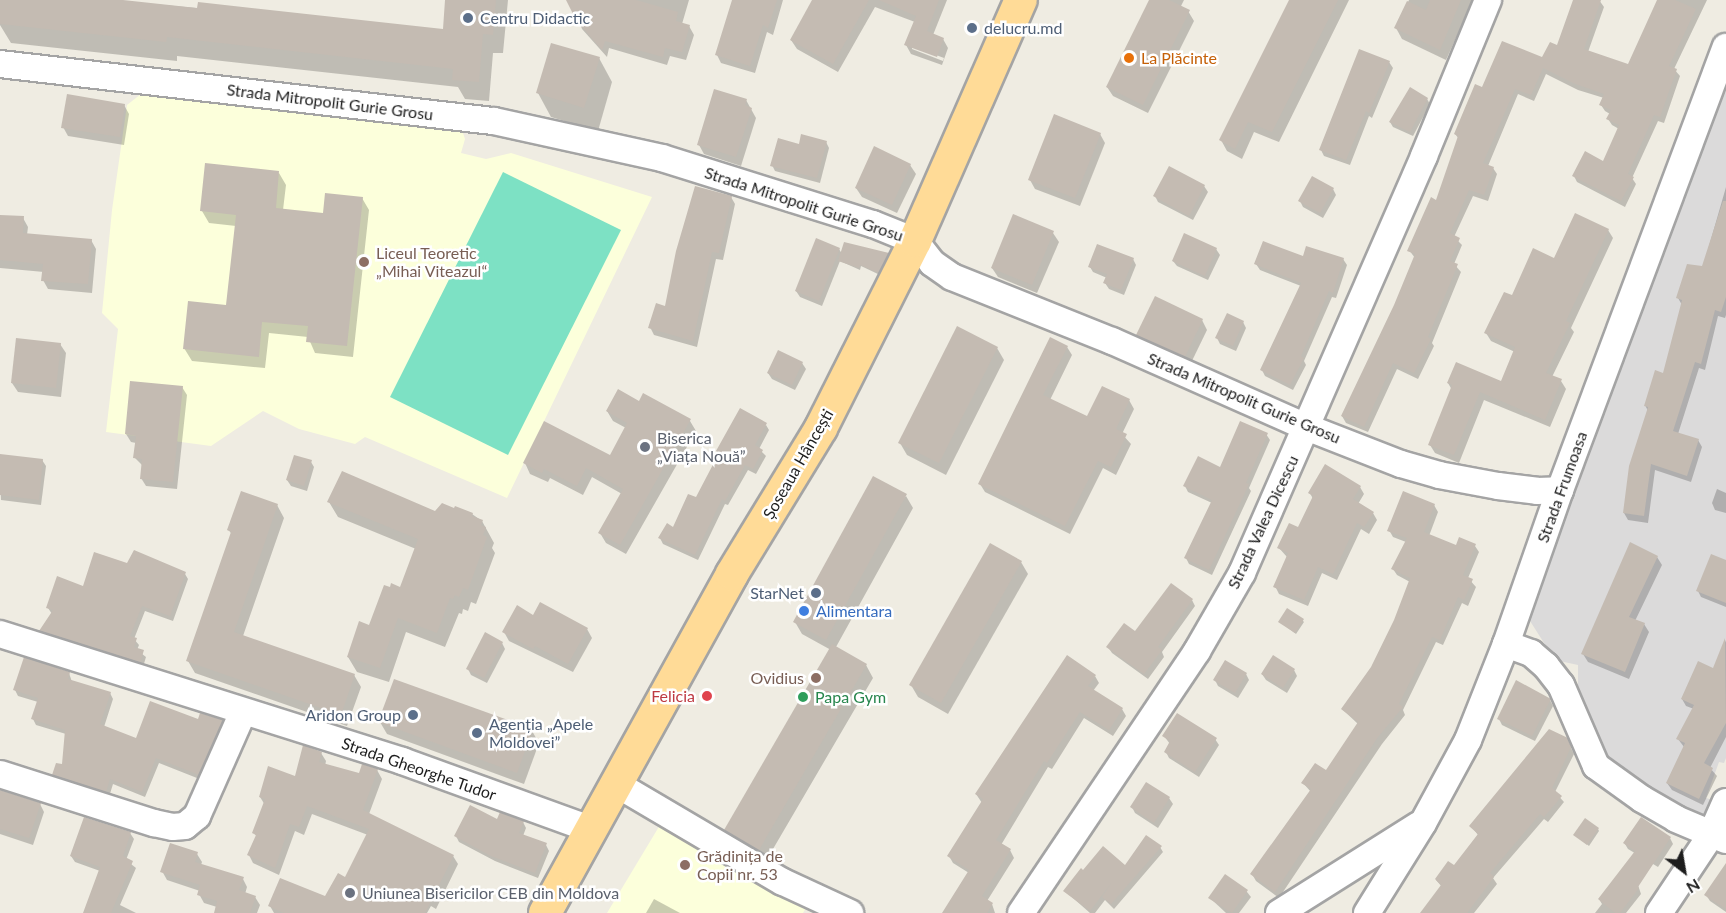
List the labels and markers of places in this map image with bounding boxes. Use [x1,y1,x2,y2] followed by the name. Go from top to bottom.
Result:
[480,8,590,28] place label: Centru Didactic
[461,11,475,25] marker: Centru Didactic
[984,18,1062,38] place label: delucru.md
[965,21,979,35] marker: delucru.md
[1141,48,1217,68] place label: La Plăcinte
[1122,51,1136,65] marker: La Plăcinte
[376,243,488,281] place label: Liceul Teoretic „Mihai Viteazul“
[357,255,371,269] marker: Liceul Teoretic „Mihai Viteazul“
[657,428,746,466] place label: Biserica „Viața Nouă”
[638,440,652,454] marker: Biserica „Viața Nouă”
[750,583,804,603] place label: StarNet
[809,586,823,600] marker: StarNet
[816,601,892,621] place label: Alimentara
[797,604,811,618] marker: Alimentara
[750,668,804,688] place label: Ovidius
[809,671,823,685] marker: Ovidius
[651,686,695,706] place label: Felicia
[815,687,886,707] place label: Papa Gym
[700,689,714,703] marker: Felicia
[796,690,810,704] marker: Papa Gym
[305,705,401,725] place label: Aridon Group
[406,708,420,722] marker: Aridon Group
[489,714,593,752] place label: Agenția „Apele Moldovei”
[470,726,484,740] marker: Agenția „Apele Moldovei”
[697,846,783,884] place label: Grădinița de Copii nr. 53
[678,858,692,872] marker: Grădinița de Copii nr. 53
[362,883,619,903] place label: Uniunea Bisericilor CEB din Moldova
[343,886,357,900] marker: Uniunea Bisericilor CEB din Moldova

